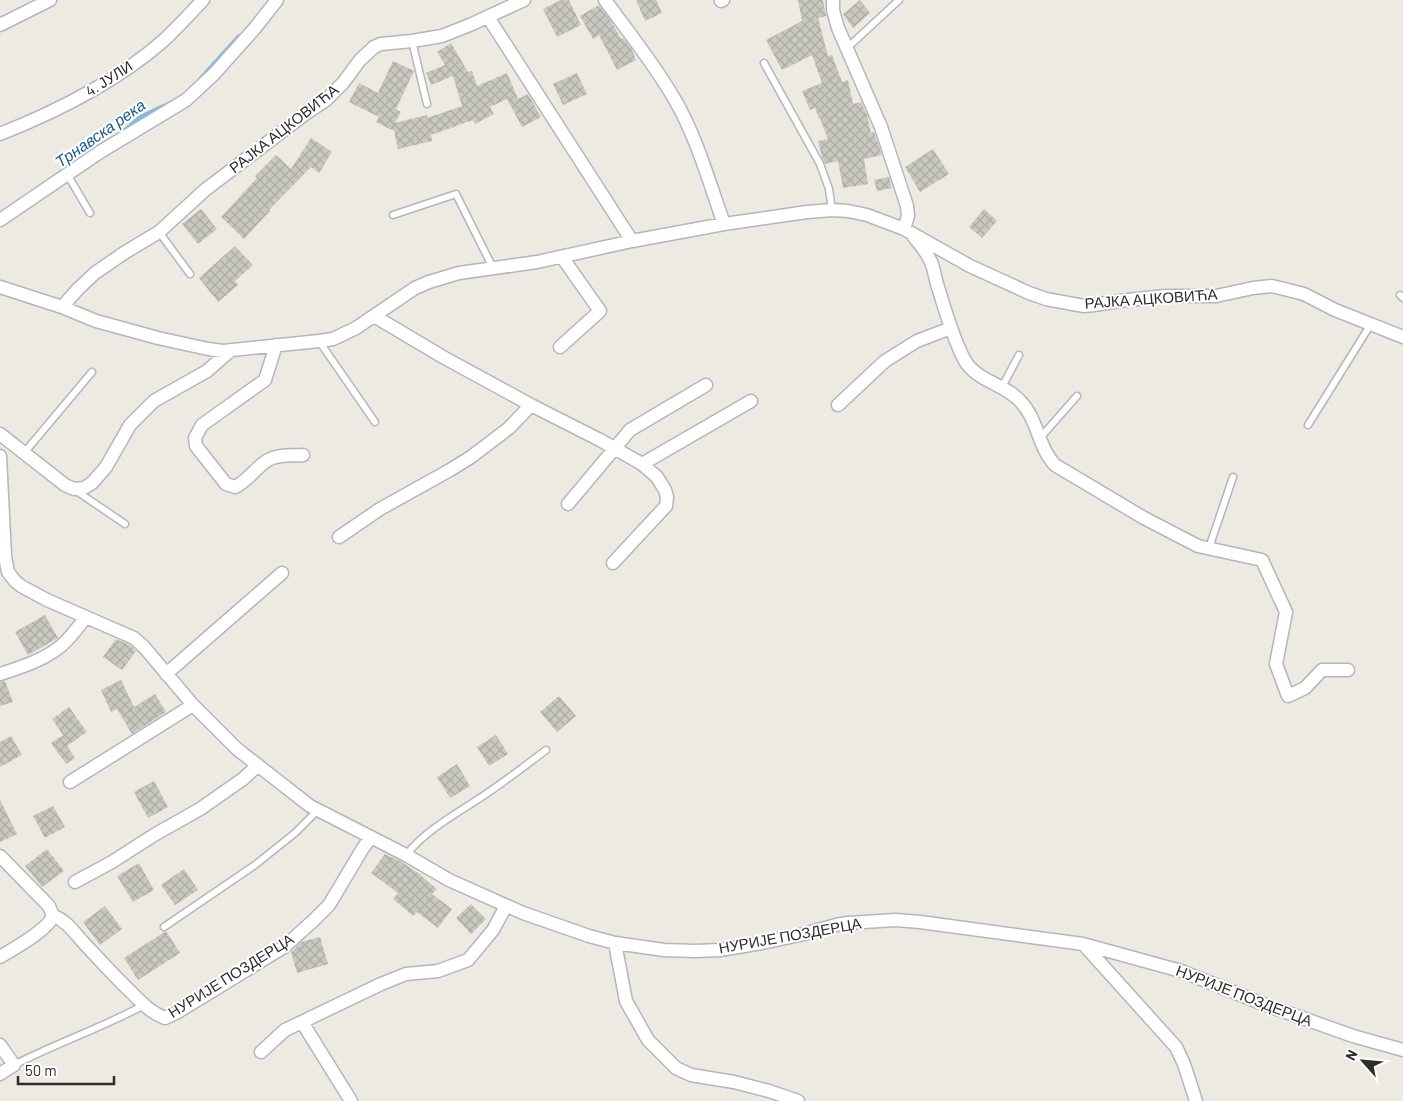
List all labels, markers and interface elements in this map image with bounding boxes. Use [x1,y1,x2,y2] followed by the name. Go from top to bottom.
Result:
[81,56,135,100] street label: 4. ЈУЛИ
[225,80,341,176] street label: РАЈКА АЦКОВИЋА
[51,94,149,171] water label: Трнавска река
[1084,284,1218,312] street label: РАЈКА АЦКОВИЋА
[717,914,863,956] street label: НУРИЈЕ ПОЗДЕРЦА
[164,929,296,1021] street label: НУРИЈЕ ПОЗДЕРЦА
[1174,961,1315,1029] street label: НУРИЈЕ ПОЗДЕРЦА
[1338,1036,1388,1086] north arrow
[1341,1047,1361,1063] text: N
[18,1054,114,1086] scale bar
[25,1061,57,1079] text: 50 m

